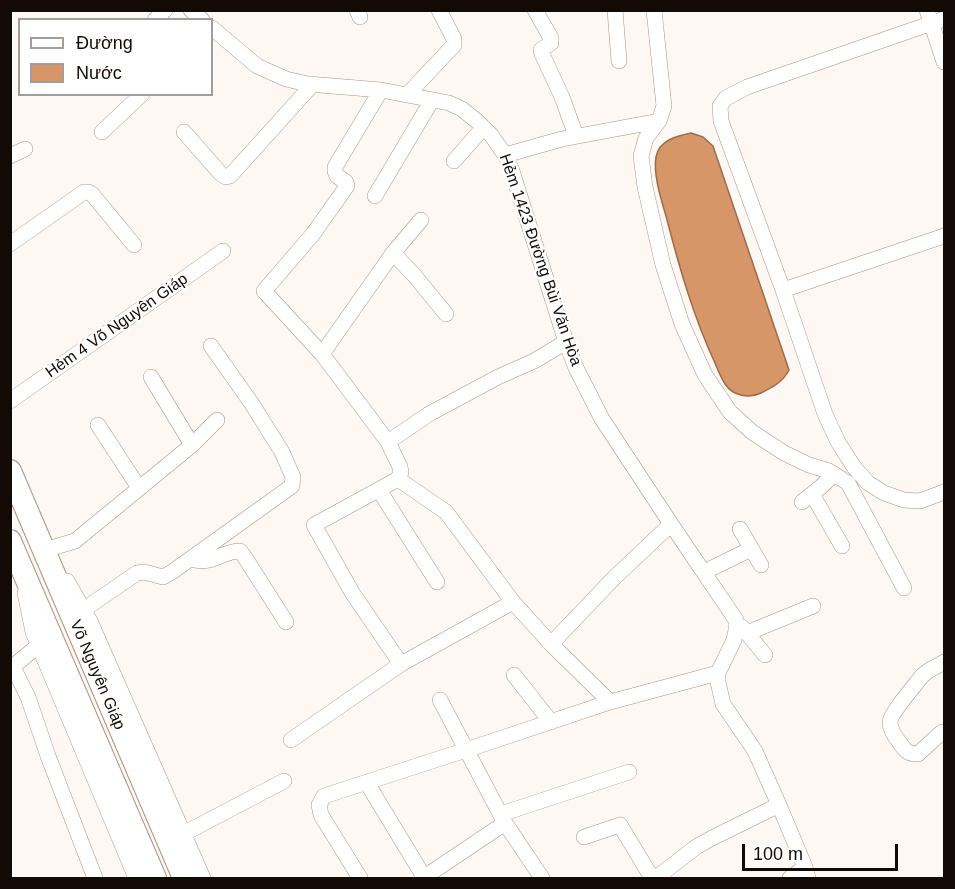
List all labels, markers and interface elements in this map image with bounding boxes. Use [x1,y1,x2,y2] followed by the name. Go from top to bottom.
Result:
[18,18,213,96] legend
[76,33,133,53] text: Đường
[76,63,122,83] text: Nước
[495,151,585,369] street label: Hẻm 1423 Đường Bùi Văn Hòa
[42,270,192,382] street label: Hẻm 4 Võ Nguyên Giáp
[65,617,129,733] street label: Võ Nguyên Giáp
[745,832,901,870] scale bar
[753,844,803,864] text: 100 m

